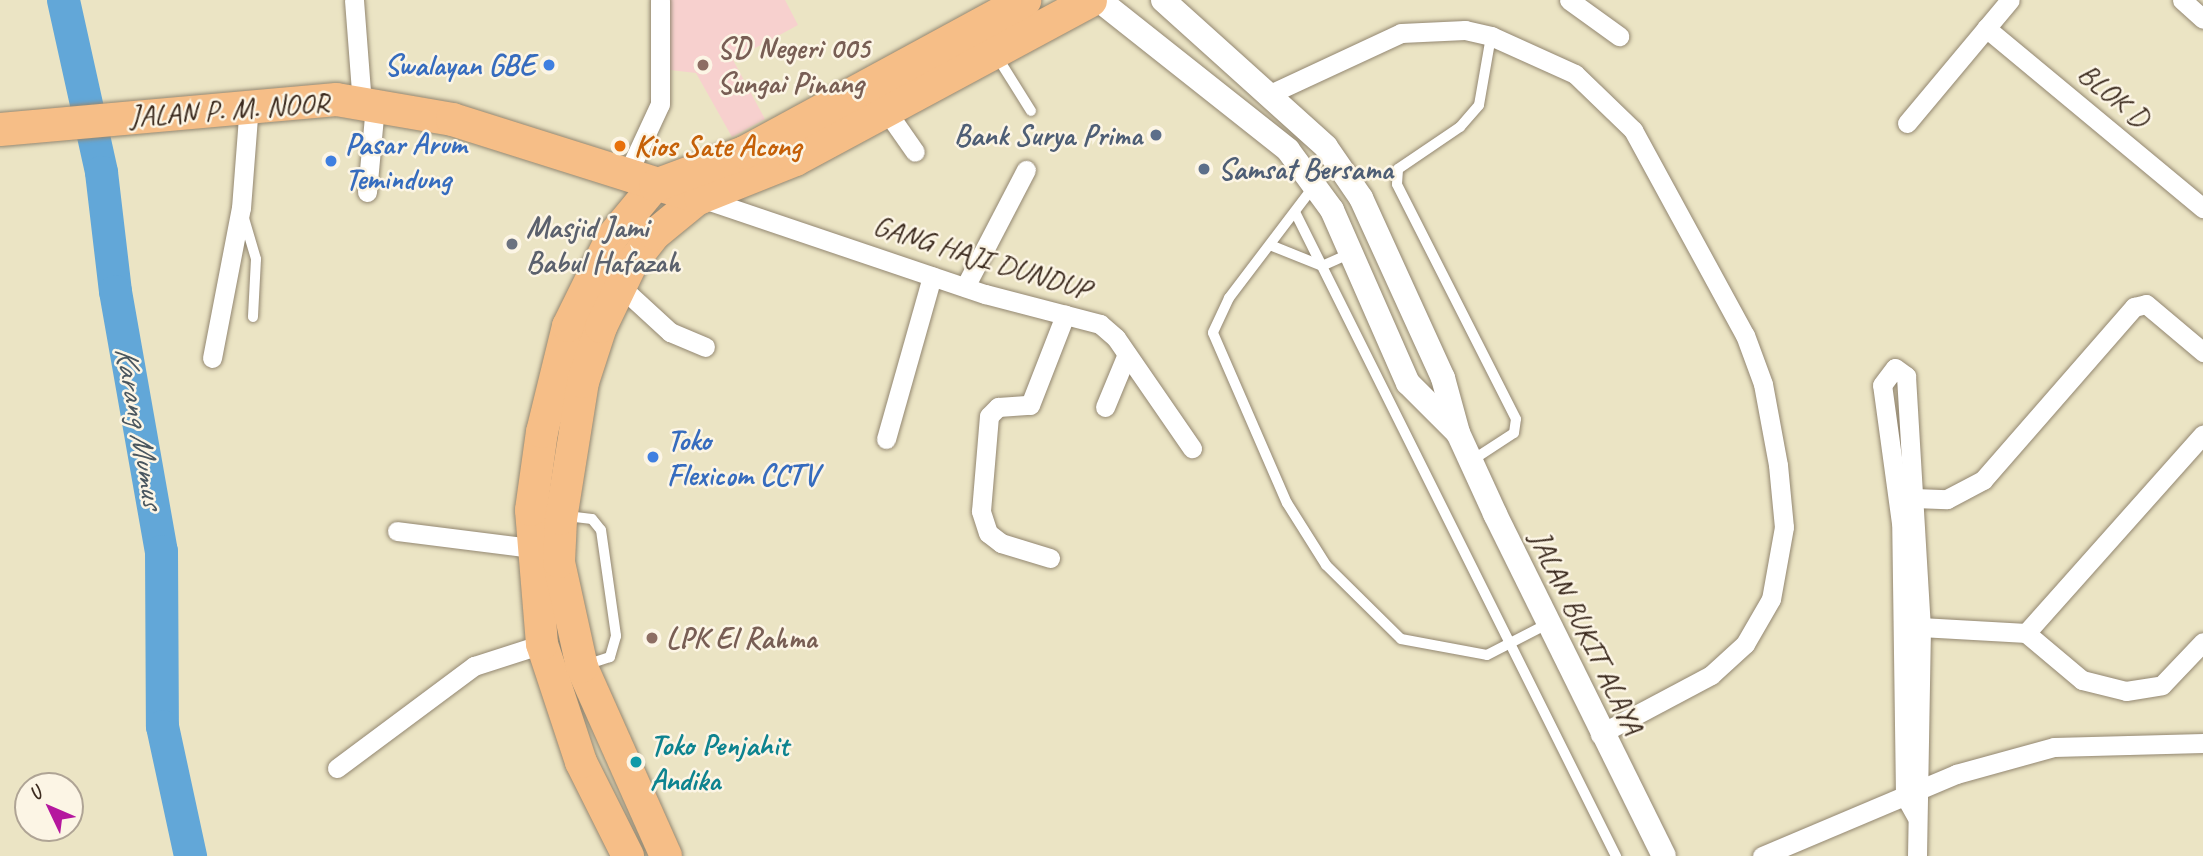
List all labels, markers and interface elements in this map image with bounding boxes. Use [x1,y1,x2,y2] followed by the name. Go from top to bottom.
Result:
[717,30,871,100] place label: SD Negeri 005 Sungai Pinang
[384,47,535,83] place label: Swalayan GBE
[2071,55,2157,135] street label: BLOK D
[541,57,557,73] marker: Swalayan GBE
[695,57,711,73] marker: SD Negeri 005 Sungai Pinang
[128,84,330,134] street label: JALAN P. M. NOOR
[953,117,1142,153] place label: Bank Surya Prima
[345,126,467,196] place label: Pasar Arum Temindung
[1148,127,1164,143] marker: Bank Surya Prima
[634,128,801,164] place label: Kios Sate Acong
[612,138,628,154] marker: Kios Sate Acong
[1218,151,1392,187] place label: Samsat Bersama
[323,153,339,169] marker: Pasar Arum Temindung
[1196,161,1212,177] marker: Samsat Bersama
[870,207,1094,307] street label: GANG HAJI DUNDUP
[526,209,680,280] place label: Masjid Jami Babul Hafazah
[504,236,520,252] marker: Masjid Jami Babul Hafazah
[106,344,172,510] water label: Karang Mumus
[667,422,818,492] place label: Toko Flexicom CCTV
[645,449,661,465] marker: Toko Flexicom CCTV
[1522,524,1652,740] street label: JALAN BUKIT ALAYA
[666,620,818,656] place label: LPK El Rahma
[644,630,660,646] marker: LPK El Rahma
[650,727,787,798] place label: Toko Penjahit Andika
[628,754,644,770] marker: Toko Penjahit Andika
[14,772,84,842] north arrow
[24,782,47,805] text: U

